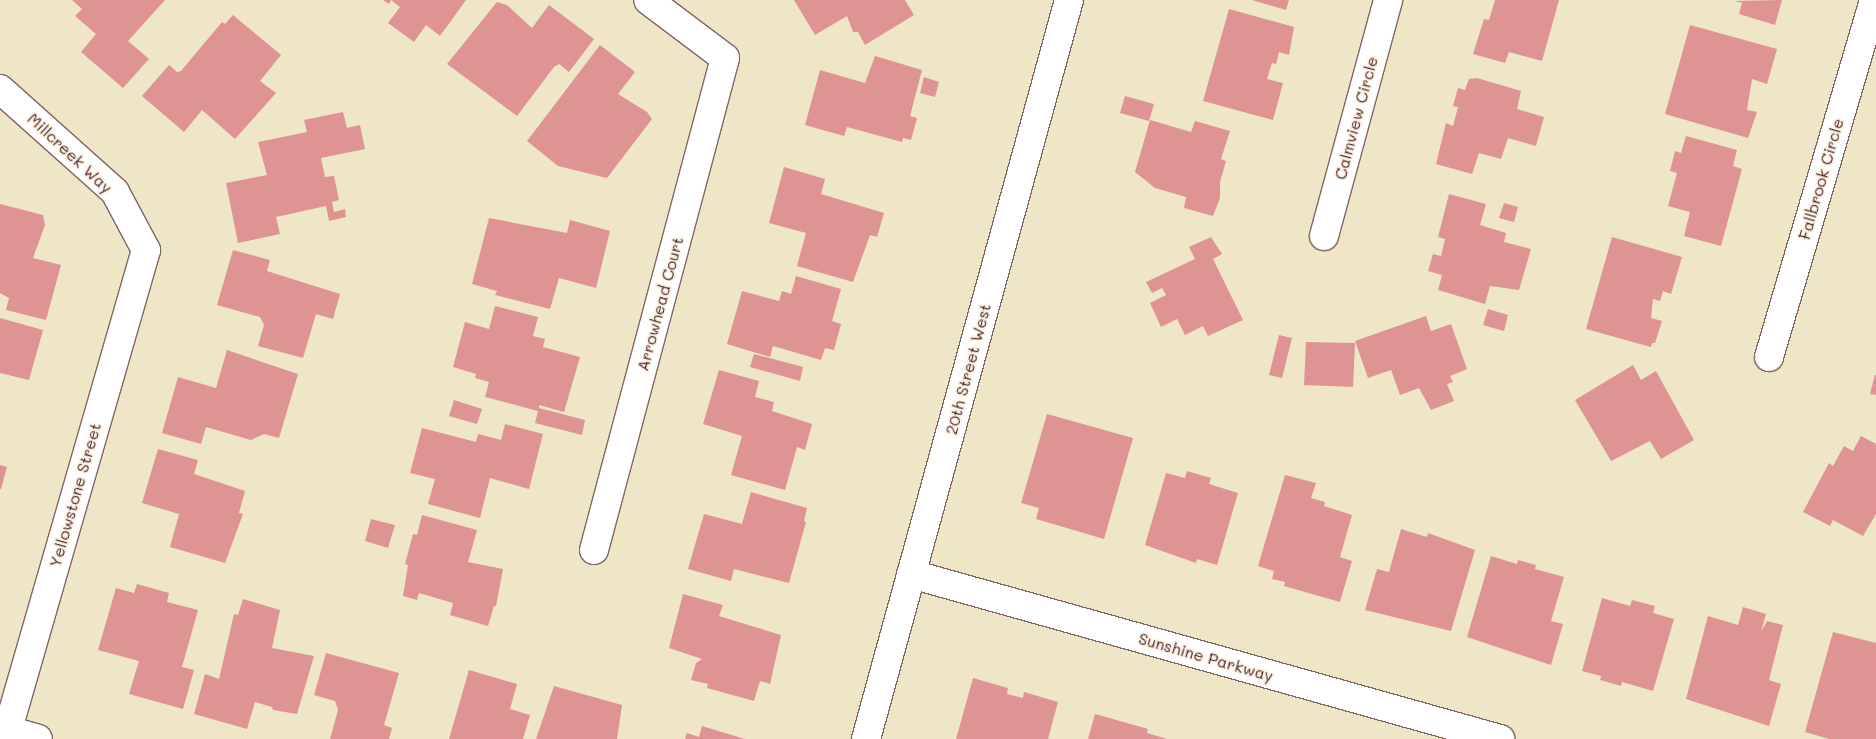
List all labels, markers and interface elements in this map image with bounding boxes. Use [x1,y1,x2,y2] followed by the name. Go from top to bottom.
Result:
[1330,54,1382,182] street label: Calmview Circle
[24,109,116,197] street label: Millcreek Way
[1794,116,1848,242] street label: Fallbrook Circle
[633,235,687,373] street label: Arrowhead Court
[941,301,995,437] street label: 20th Street West
[45,421,105,569] street label: Yellowstone Street
[1136,629,1276,685] street label: Sunshine Parkway

